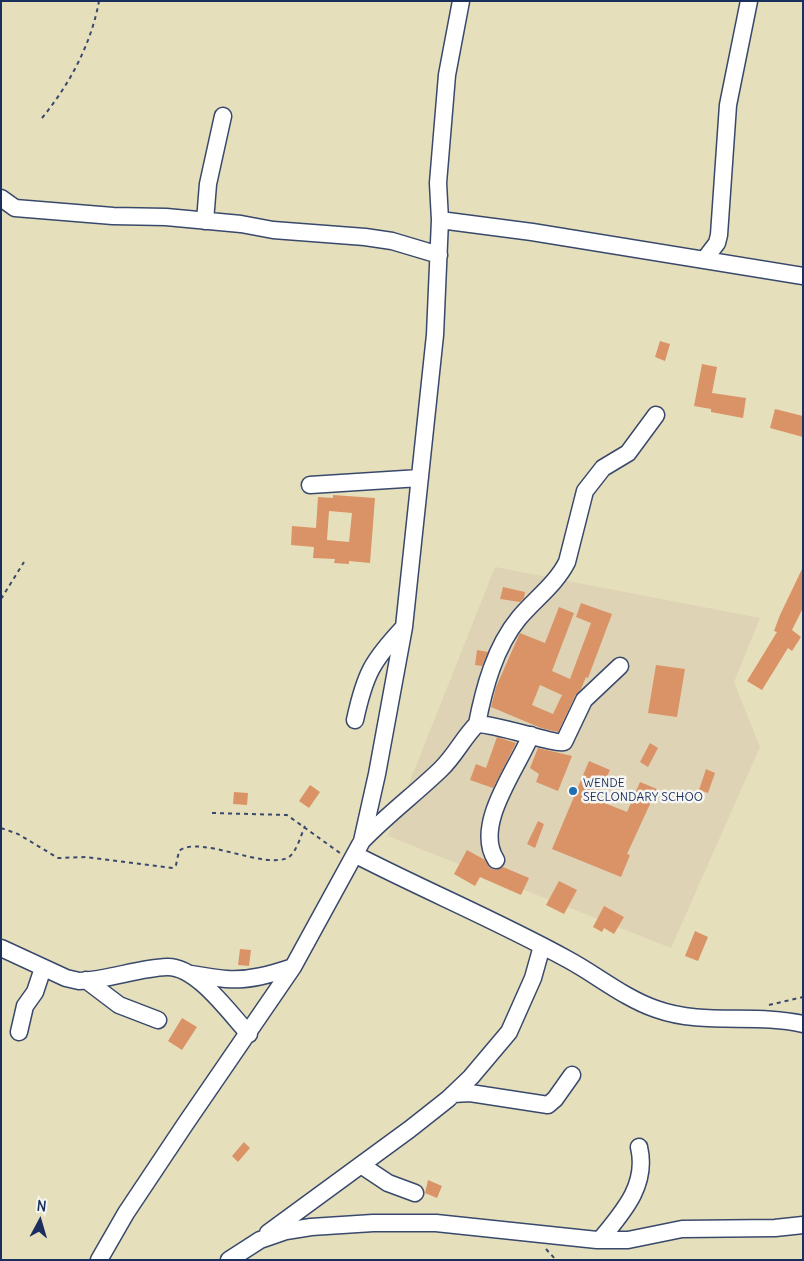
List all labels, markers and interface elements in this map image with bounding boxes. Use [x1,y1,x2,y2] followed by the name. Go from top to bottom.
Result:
[583,777,703,805] place label: WENDE SECLONDARY SCHOO
[567,785,579,797] marker: WENDE SECLONDARY SCHOO
[15,1196,65,1246] north arrow
[36,1197,47,1216] text: N

